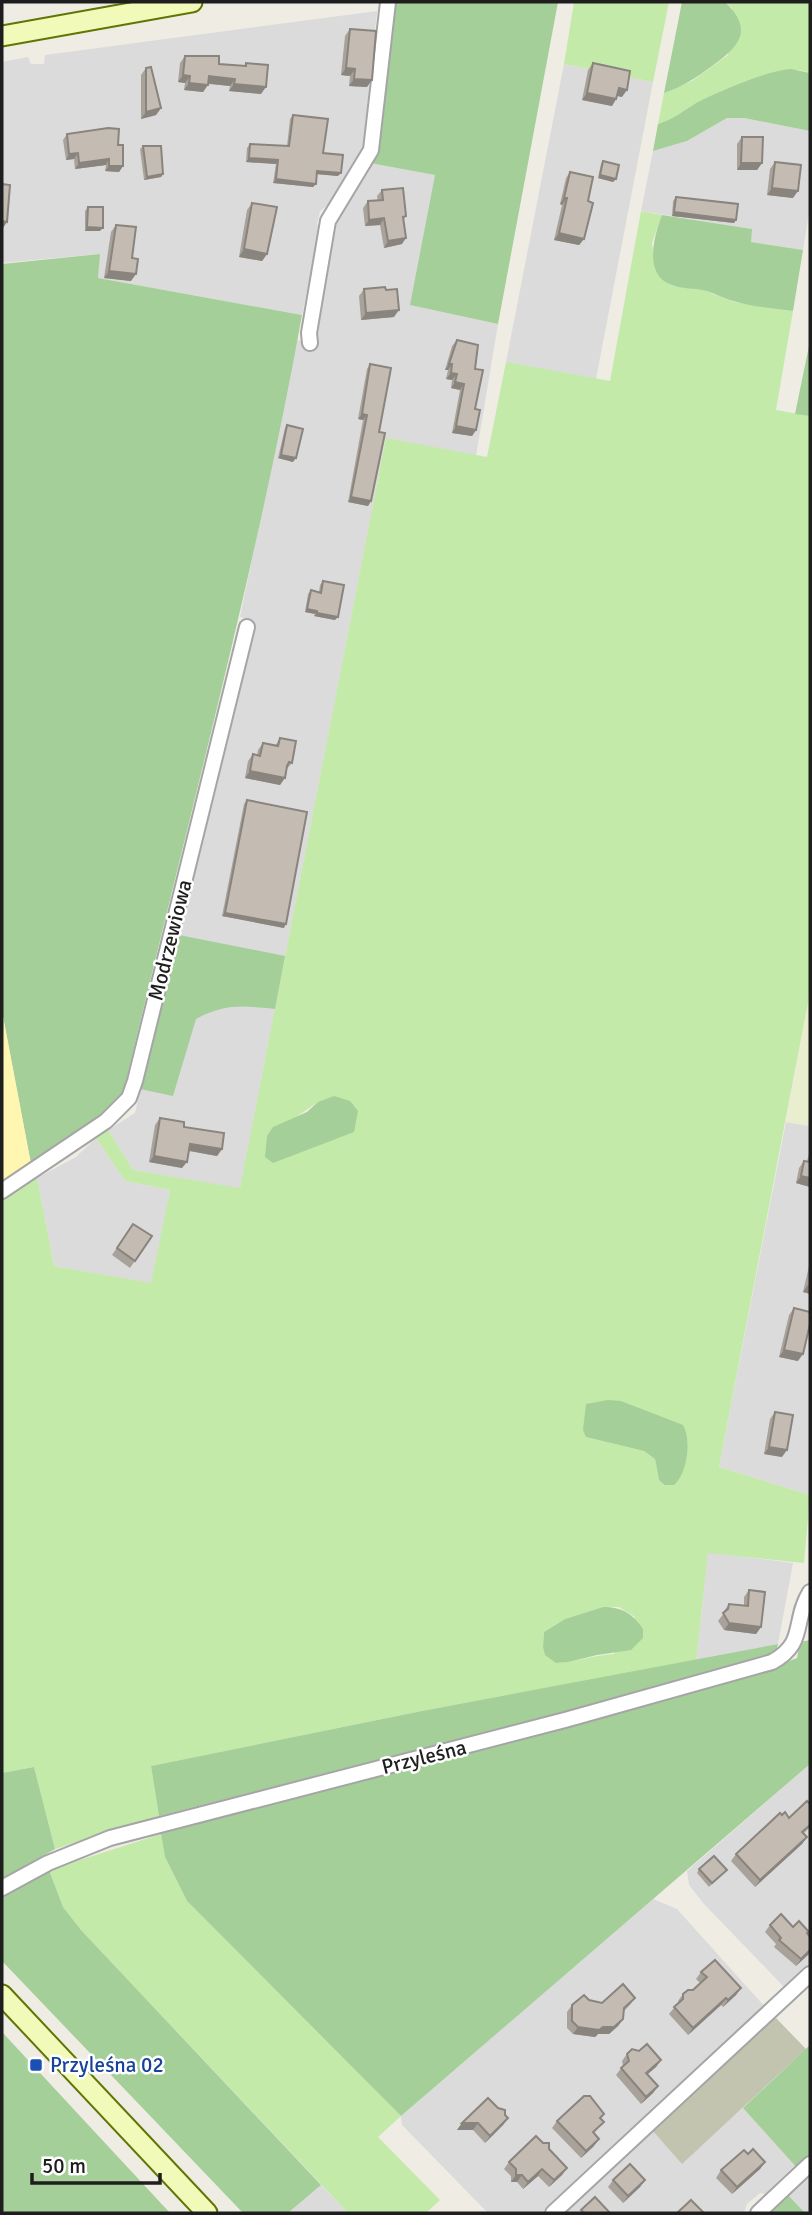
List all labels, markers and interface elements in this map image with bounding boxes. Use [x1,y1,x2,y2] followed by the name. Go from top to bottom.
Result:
[142,877,198,1003] street label: Modrzewiowa
[379,1734,469,1780] street label: Przyleśna
[50,2052,164,2078] place label: Przyleśna 02
[28,2057,44,2073] marker: Przyleśna 02
[32,2142,159,2186] scale bar
[42,2153,86,2179] text: 50 m

